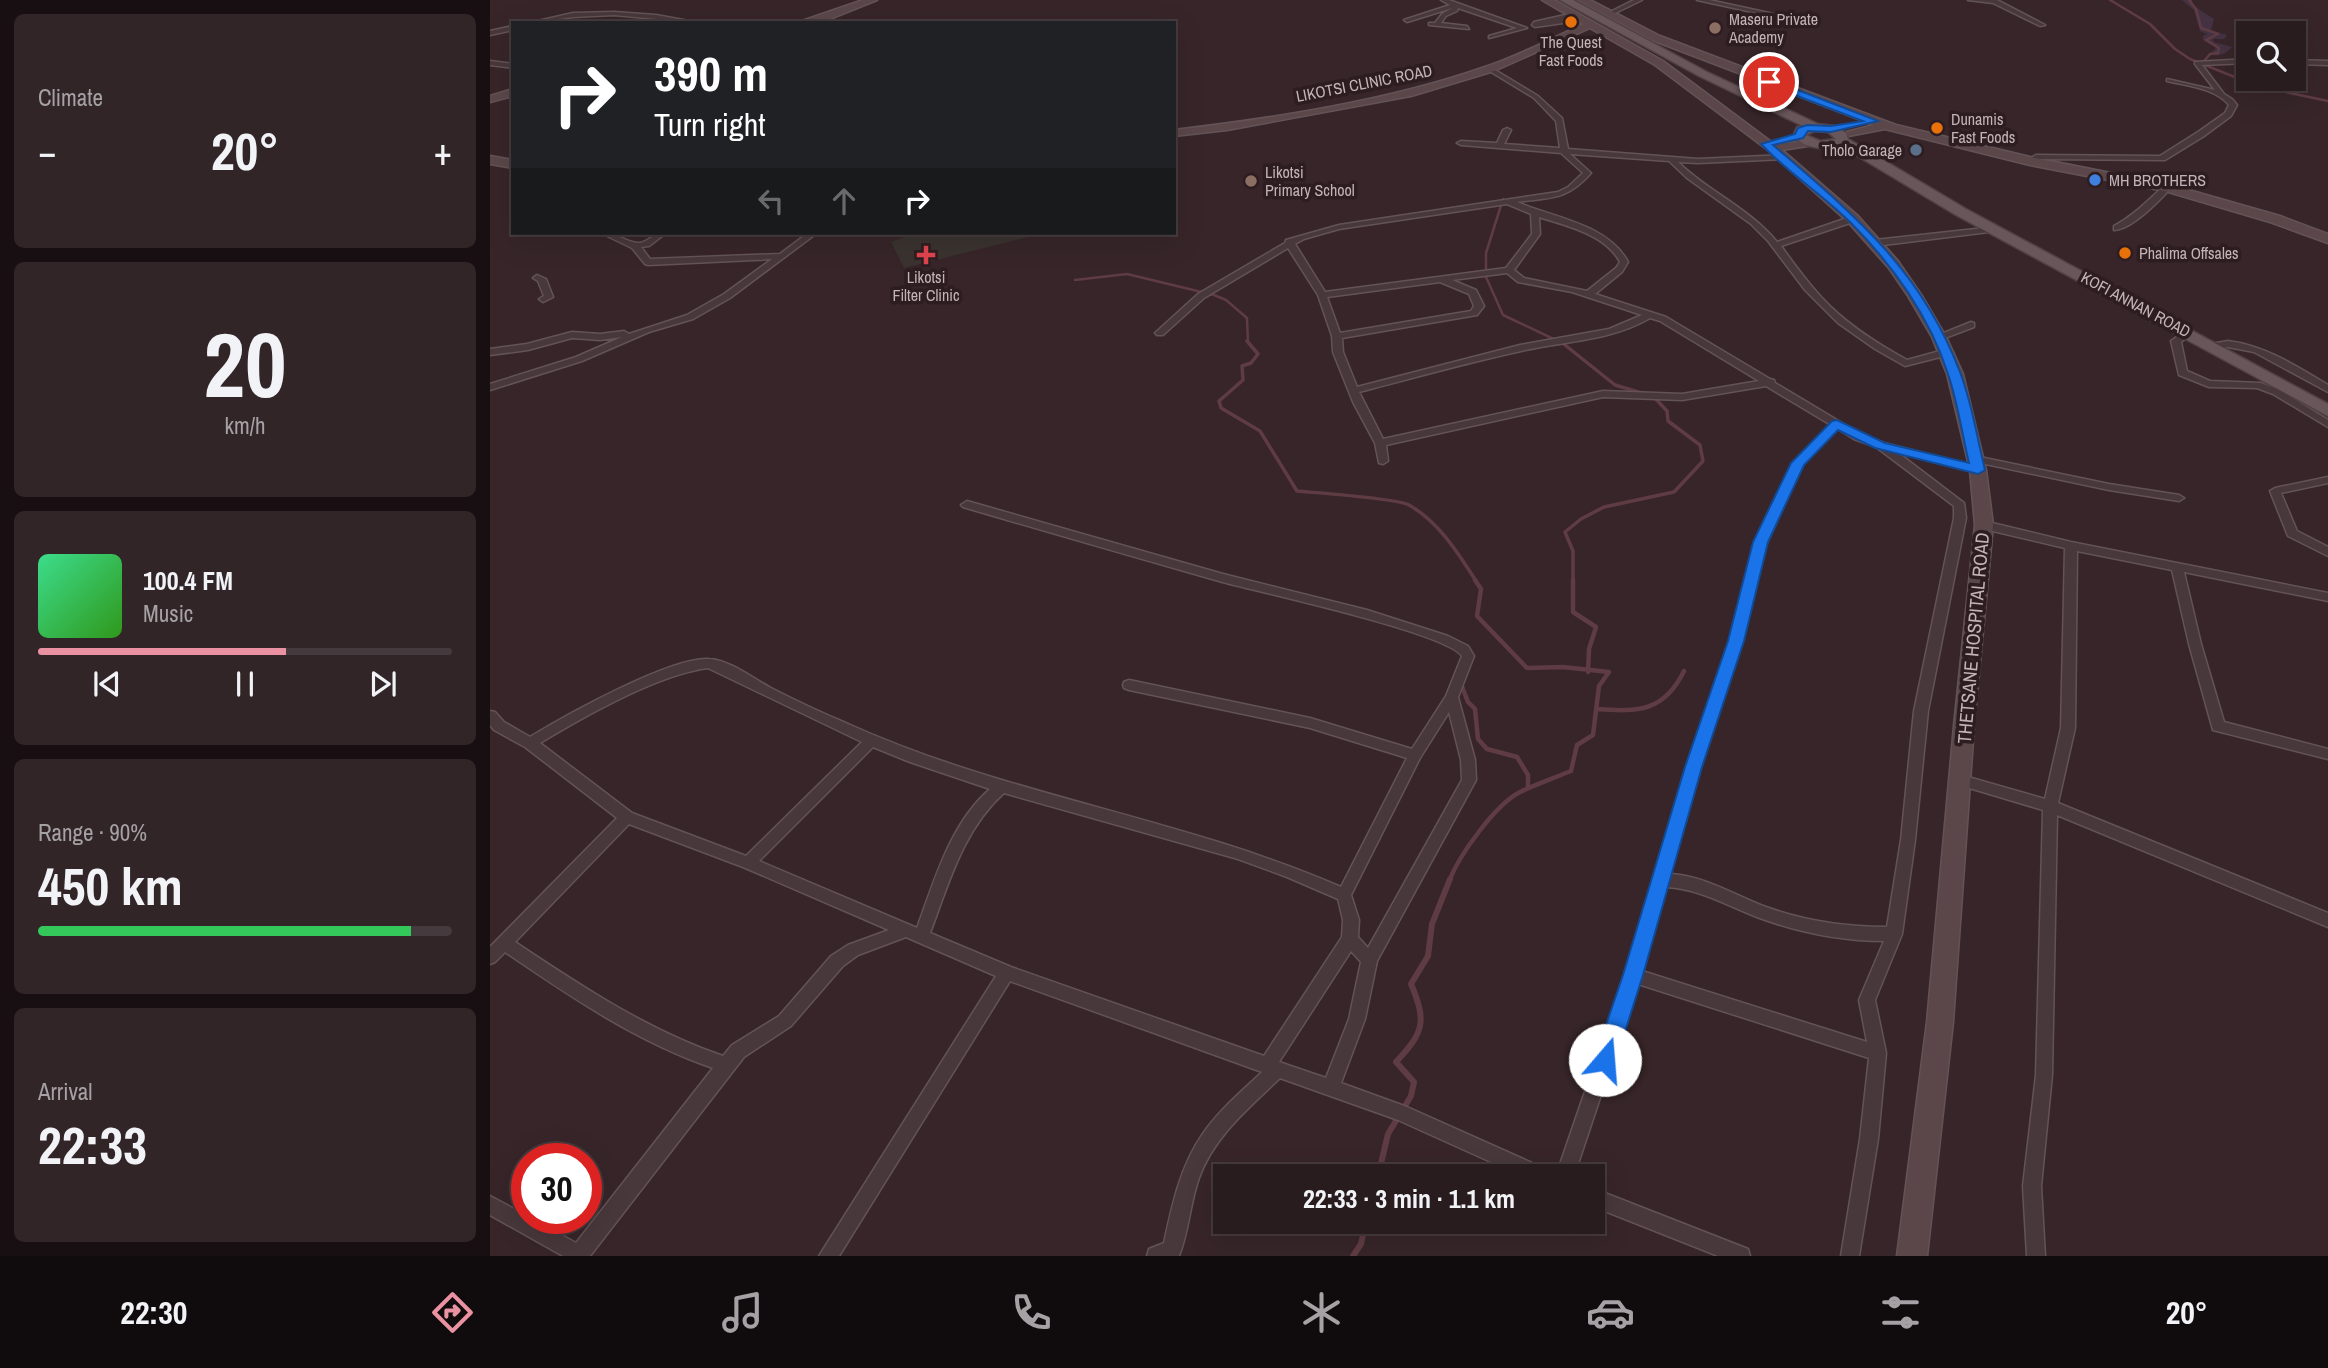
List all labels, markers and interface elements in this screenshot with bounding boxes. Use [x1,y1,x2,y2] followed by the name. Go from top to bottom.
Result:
[1728,8,1818,48] place label: Maseru Private Academy
[1563,14,1579,30] marker: The Quest Fast Foods
[1707,20,1723,36] marker: Maseru Private Academy
[2236,21,2306,91] map controls
[2236,21,2306,91] button: search
[1539,31,1603,71] place label: The Quest Fast Foods
[654,40,768,106] text: 390 m
[539,49,630,140] icon: right
[1739,52,1799,112] pin
[1294,59,1434,107] street label: LIKOTSI CLINIC ROAD
[1750,63,1788,101] icon: arrive
[38,82,103,113] text: Climate
[654,103,766,146] text: Turn right
[1951,108,2015,148] place label: Dunamis Fast Foods
[211,116,279,186] text: 20°
[1929,120,1945,136] marker: Dunamis Fast Foods
[38,126,56,177] text: −
[434,126,452,177] text: +
[1822,139,1902,161] place label: Tholo Garage
[1908,142,1924,158] marker: Tholo Garage
[1265,161,1355,201] place label: Likotsi Primary School
[2109,169,2206,191] place label: MH BROTHERS
[2087,172,2103,188] marker: MH BROTHERS
[1243,173,1259,189] marker: Likotsi Primary School
[752,182,790,220] icon: left
[825,182,863,220] icon: ahead
[898,182,936,220] icon: right
[2139,242,2239,264] place label: Phalima Offsales
[916,245,936,265] marker: Likotsi Filter Clinic
[2117,245,2133,261] marker: Phalima Offsales
[892,266,960,306] place label: Likotsi Filter Clinic
[2077,266,2195,342] street label: KOFI ANNAN ROAD
[204,303,287,425] text: 20
[225,410,265,441] text: km/h
[1951,531,1995,745] street label: THETSANE HOSPITAL ROAD
[143,563,233,598] text: 100.4 FM
[143,598,193,629] text: Music
[88,665,126,703] icon: previous
[226,665,264,703] icon: pause
[364,665,402,703] icon: next
[38,817,147,848] text: Range · 90%
[38,851,183,921] text: 450 km
[1568,1023,1642,1097] position arrow
[38,1076,93,1107] text: Arrival
[38,1110,147,1180] text: 22:33
[511,1143,602,1234] speed limit sign: 30
[1303,1181,1515,1216] text: 22:33 · 3 min · 1.1 km
[428,1288,477,1337] icon: directions
[718,1288,767,1337] icon: music
[1007,1288,1056,1337] icon: phone
[1297,1288,1346,1337] icon: climate
[1586,1288,1635,1337] icon: car
[1876,1288,1925,1337] icon: filters
[120,1291,187,1334] text: 22:30
[2166,1291,2208,1334] text: 20°

